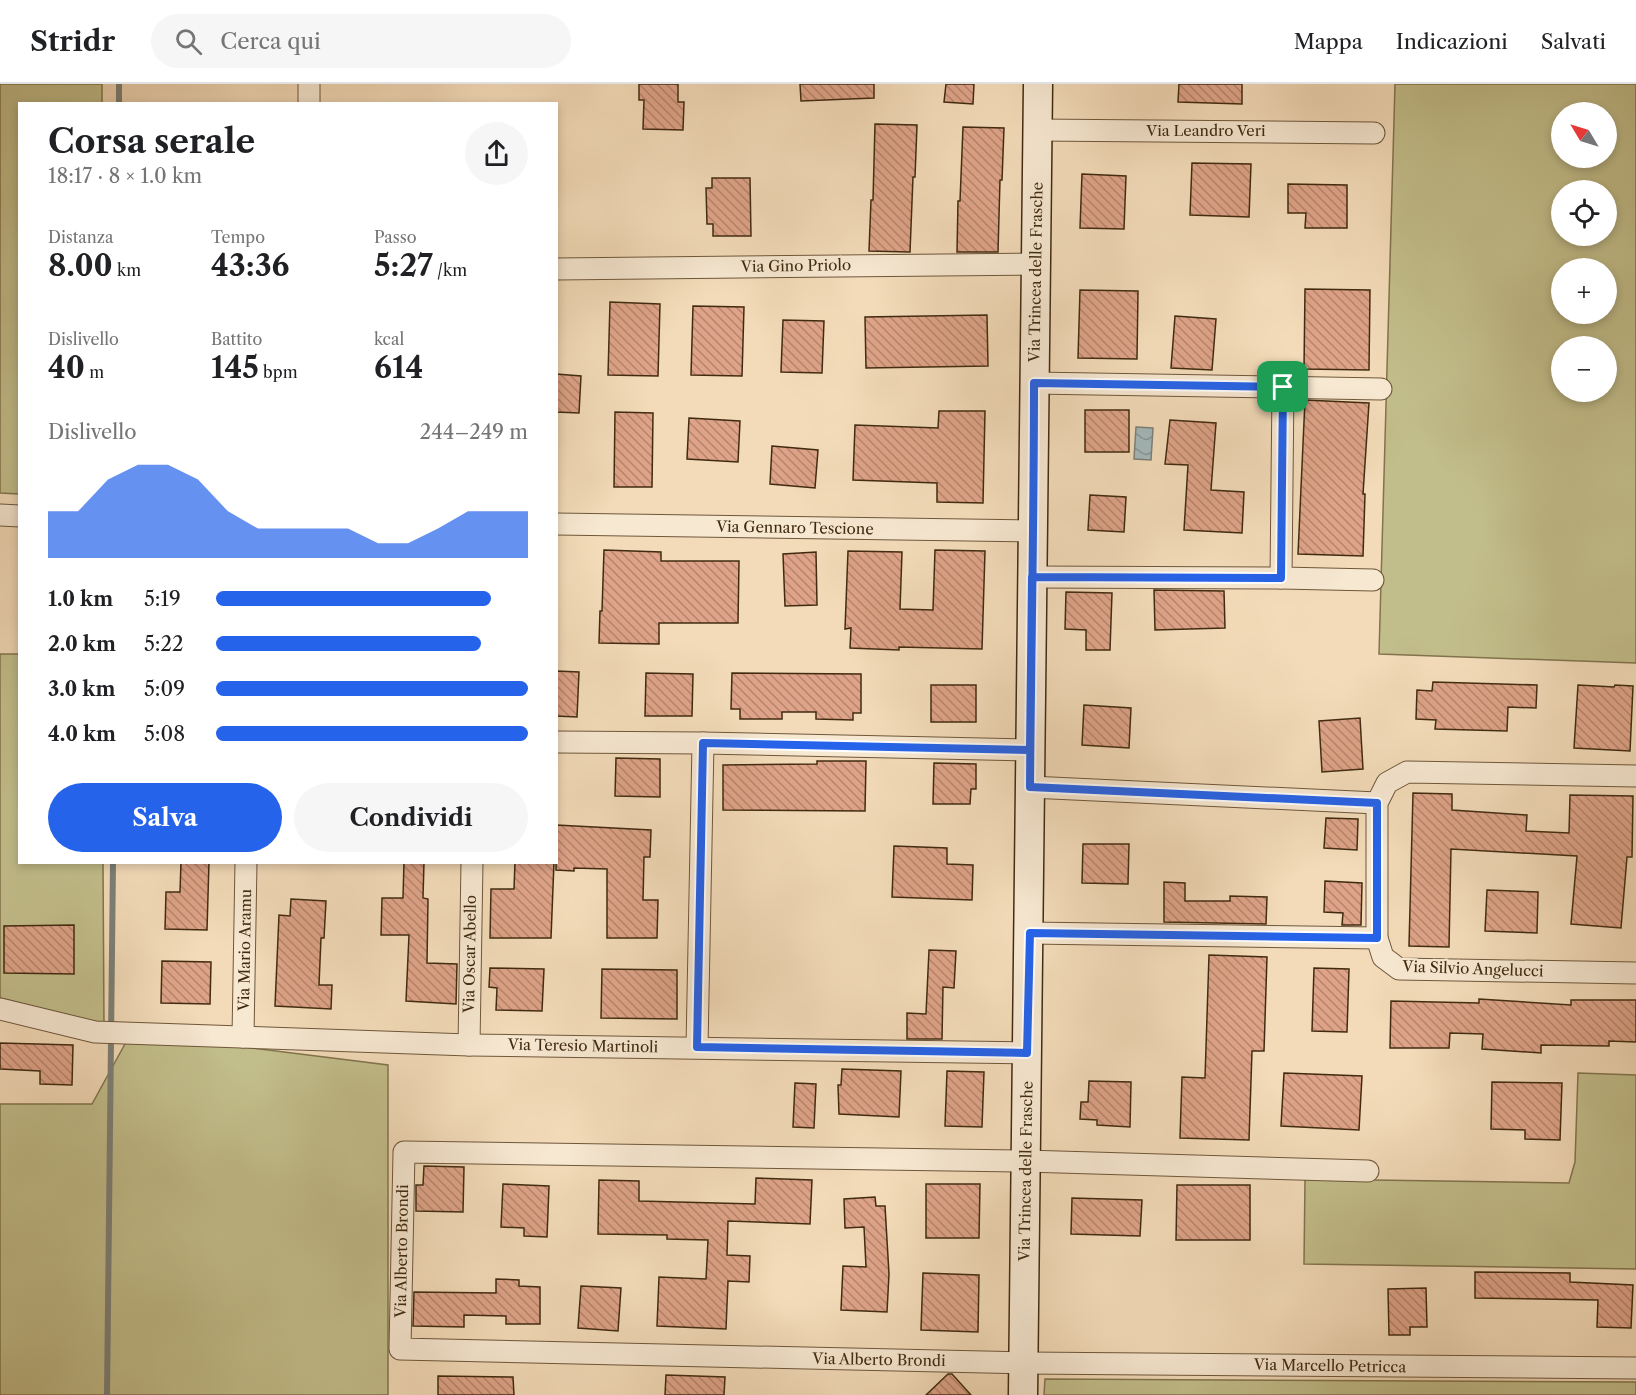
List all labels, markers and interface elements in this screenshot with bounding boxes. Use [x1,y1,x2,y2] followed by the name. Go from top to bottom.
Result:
[151,14,571,68] search box
[30,24,115,58] text: Stridr
[172,25,205,58] icon: search
[220,28,321,55] text: Cerca qui
[1294,29,1363,54] text: Mappa
[1396,29,1508,54] text: Indicazioni
[1541,29,1606,54] text: Salvati
[1551,102,1617,168] north arrow
[1551,102,1617,402] map controls
[48,121,255,162] text: Corsa serale
[1145,121,1266,140] street label: Via Leandro Veri
[465,122,528,185] button: share
[48,164,202,188] text: 18:17 · 8 × 1.0 km
[1551,180,1617,246] button: locate
[1024,182,1047,363] street label: Via Trincea delle Frasche
[48,227,114,247] text: Distanza
[211,227,265,247] text: Tempo
[374,227,417,247] text: Passo
[48,247,113,284] text: 8.00
[211,247,290,284] text: 43:36
[374,247,433,284] text: 5:27
[740,255,851,276] street label: Via Gino Priolo
[1551,258,1617,324] button: +
[113,260,141,280] text: km
[433,260,467,280] text: /km
[48,329,119,349] text: Dislivello
[211,329,262,349] text: Battito
[374,329,404,349] text: kcal
[1551,336,1617,402] button: −
[48,349,85,386] text: 40
[211,349,259,386] text: 145
[374,349,423,386] text: 614
[1257,361,1308,412] pin
[85,362,104,382] text: m
[259,362,298,382] text: bpm
[1266,370,1299,403] icon: arrive
[48,420,136,444] text: Dislivello
[420,420,528,444] text: 244–249 m
[715,517,874,538] street label: Via Gennaro Tescione
[48,587,113,611] text: 1.0 km
[144,587,181,611] text: 5:19
[48,632,116,656] text: 2.0 km
[144,632,183,656] text: 5:22
[48,677,115,701] text: 3.0 km
[144,677,185,701] text: 5:09
[48,722,116,746] text: 4.0 km
[144,722,185,746] text: 5:08
[48,783,282,852] button: Salva
[294,783,528,852] button: Condividi
[234,889,255,1012] street label: Via Mario Aramu
[459,895,480,1014] street label: Via Oscar Abello
[1401,957,1544,980] street label: Via Silvio Angelucci
[507,1035,659,1056] street label: Via Teresio Martinoli
[1014,1081,1037,1262] street label: Via Trincea delle Frasche
[391,1184,412,1319] street label: Via Alberto Brondi
[811,1349,946,1370] street label: Via Alberto Brondi
[1253,1355,1406,1376] street label: Via Marcello Petricca

